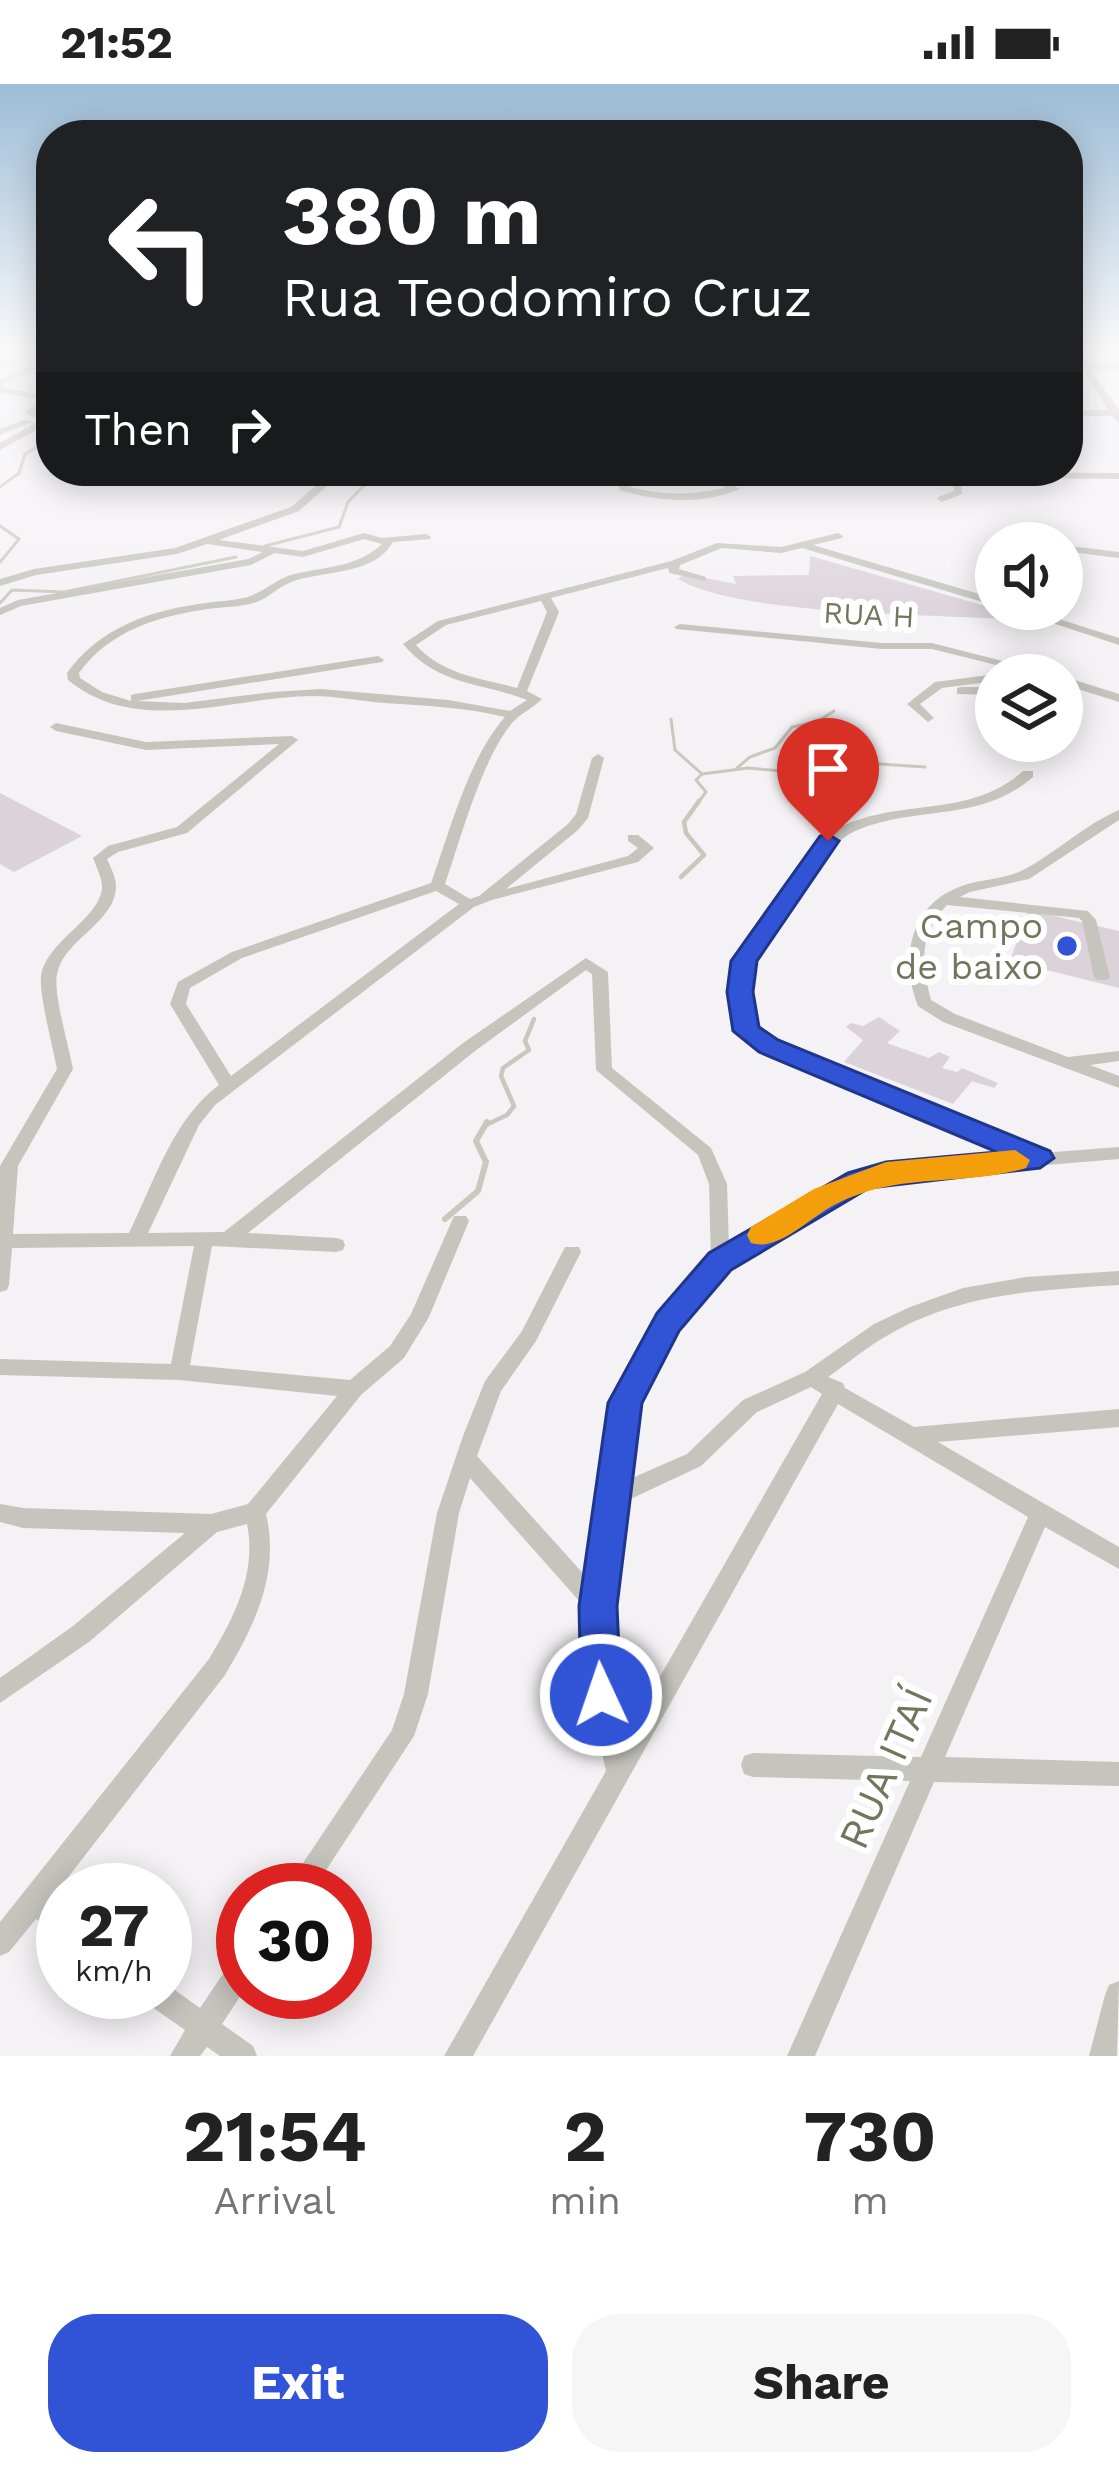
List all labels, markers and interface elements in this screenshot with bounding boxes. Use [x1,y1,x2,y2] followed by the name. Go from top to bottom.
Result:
[60,16,173,69] text: 21:52
[282,166,542,264] text: 380 m
[84,168,240,324] icon: left
[282,266,812,329] text: Rua Teodomiro Cruz
[216,396,282,462] icon: right
[84,403,192,456] text: Then
[975,522,1083,762] map controls
[975,522,1083,630] button: sound
[822,595,916,634] street label: RUA H
[975,654,1083,762] button: layers
[777,718,879,841] pin
[795,736,861,802] icon: arrive
[895,905,1043,988] place label: Campo de baixo
[1054,933,1080,959] marker: Campo de baixo
[538,1632,664,1758] position arrow
[828,1680,943,1856] street label: RUA ITAÍ
[216,1863,372,2019] speed limit sign: 30
[78,1890,150,1961] text: 27
[75,1953,153,1988] text: km/h
[183,2094,367,2178] text: 21:54
[564,2094,607,2178] text: 2
[804,2094,936,2178] text: 730
[214,2178,336,2223] text: Arrival
[549,2178,621,2223] text: min
[851,2178,889,2223] text: m
[48,2314,548,2452] button: Exit
[572,2314,1071,2452] button: Share

